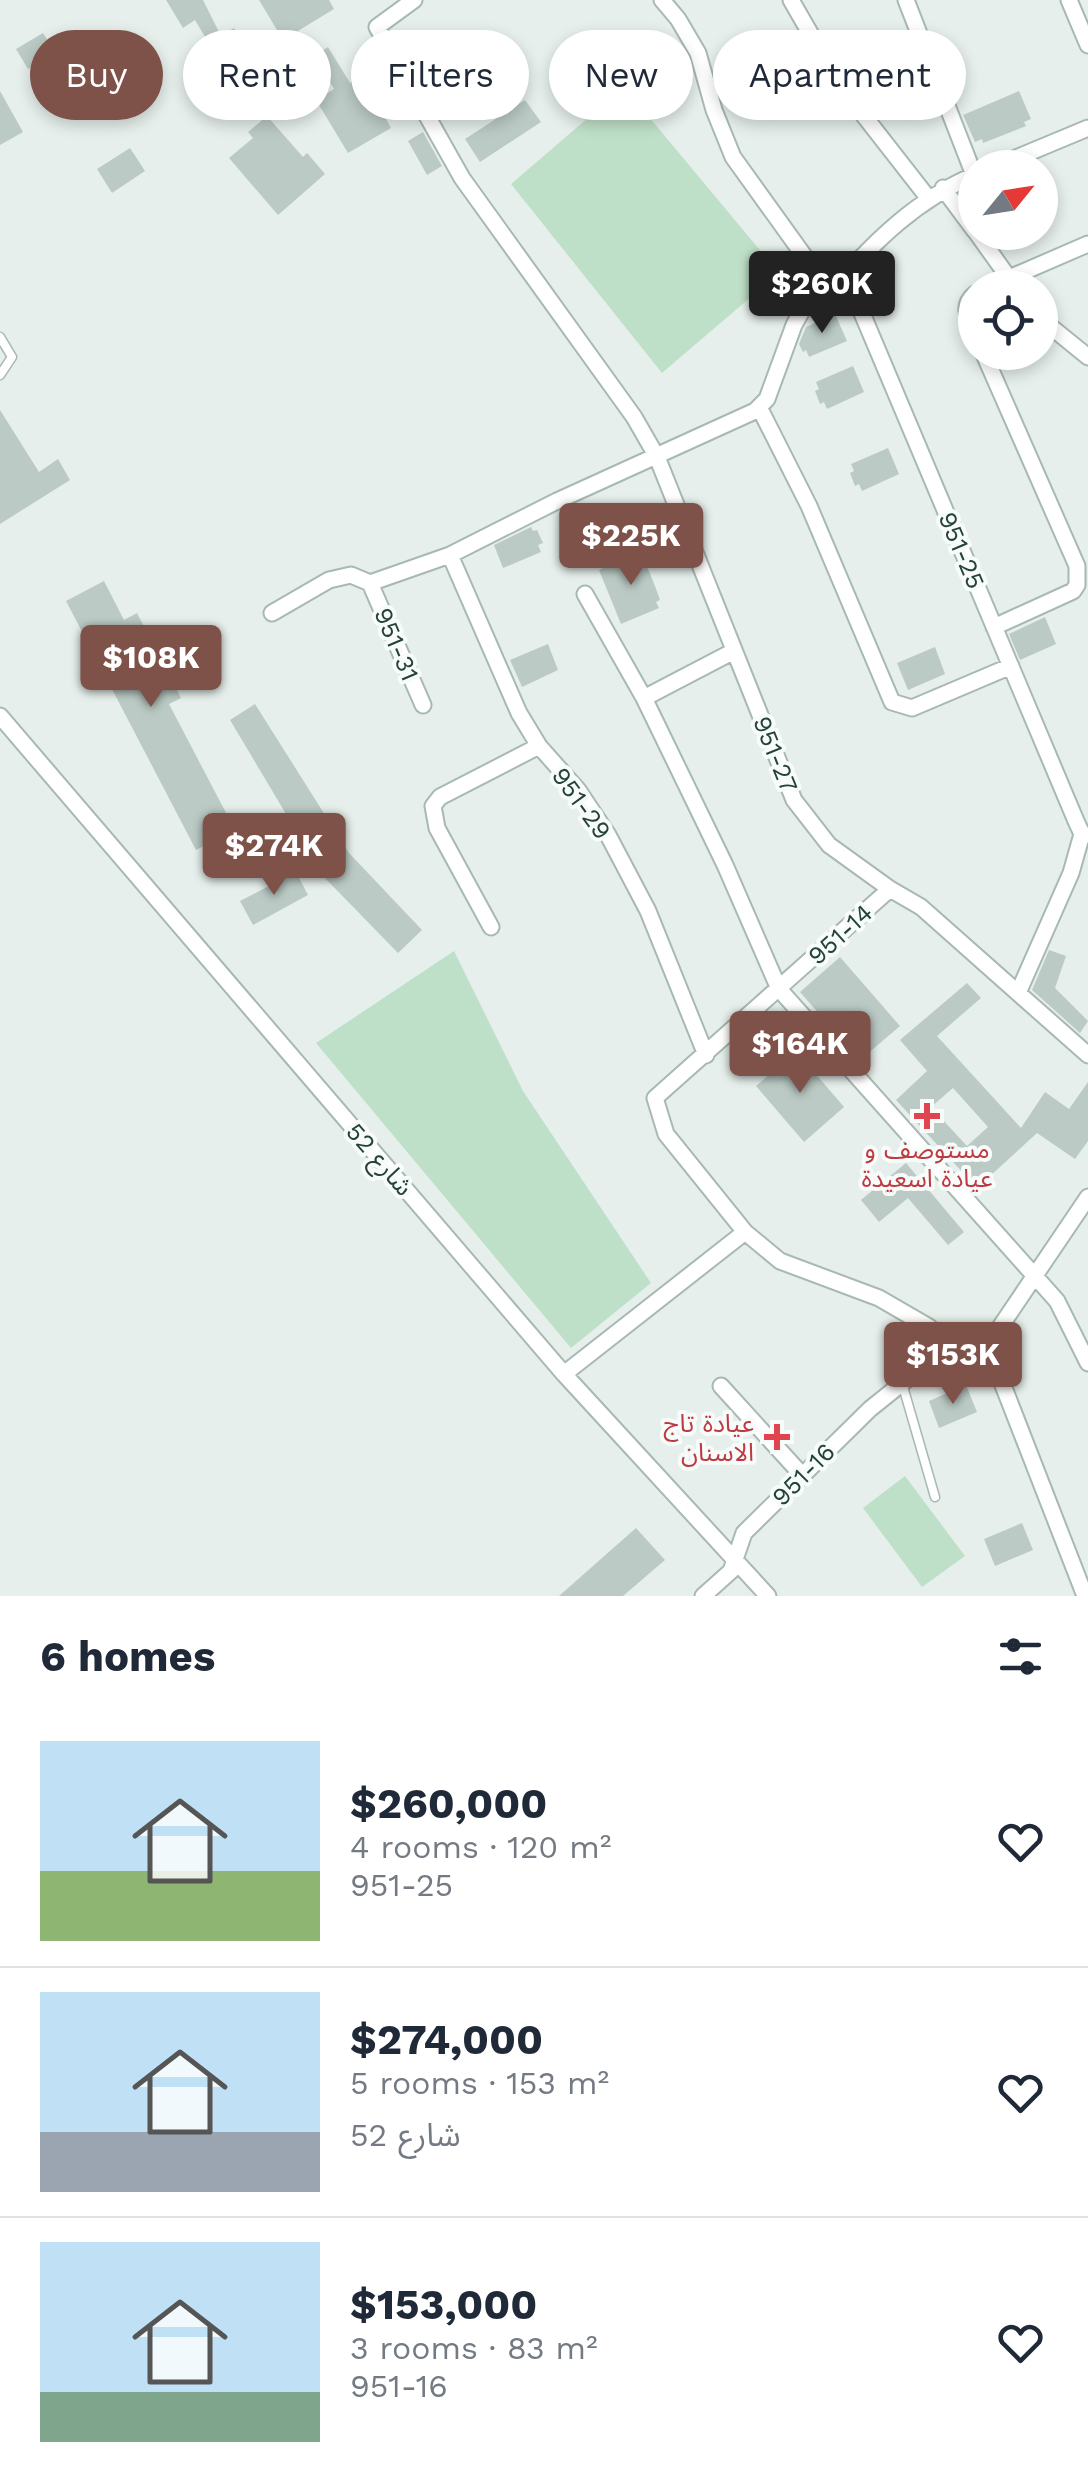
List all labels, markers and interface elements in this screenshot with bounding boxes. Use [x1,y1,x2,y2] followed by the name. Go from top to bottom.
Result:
[30,30,163,120] chip: Buy
[183,30,331,120] chip: Rent
[351,30,529,120] chip: Filters
[549,30,693,120] chip: New
[713,30,966,120] chip: Apartment
[958,150,1058,250] north arrow
[958,150,1058,370] map controls
[752,251,892,336] pin: $260K
[771,264,873,302] text: $260K
[958,270,1058,370] button: locate
[561,503,701,588] pin: $225K
[932,507,991,593] street label: 951-25
[581,516,681,554] text: $225K
[368,603,425,685] street label: 951-31
[81,625,221,710] pin: $108K
[102,638,200,676] text: $108K
[747,712,804,797] street label: 951-27
[546,762,617,845] street label: 951-29
[204,813,344,898] pin: $274K
[225,826,323,864] text: $274K
[802,898,878,971] street label: 951-14
[730,1011,870,1096] pin: $164K
[752,1024,848,1062] text: $164K
[914,1103,940,1129] marker: مستوصف و عيادة اسعيدة
[337,1117,419,1204] street label: شارع 52
[861,1135,993,1193] place label: مستوصف و عيادة اسعيدة
[883,1322,1023,1407] pin: $153K
[906,1335,1000,1373] text: $153K
[664,1409,754,1467] place label: عيادة تاج الاسنان
[764,1424,790,1450] marker: عيادة تاج الاسنان
[766,1437,841,1512] street label: 951-16
[993,1629,1048,1684] icon: filters
[40,1632,215,1681] text: 6 homes
[350,1779,547,1828] text: $260,000
[120,1781,240,1901] icon: home
[993,1814,1048,1869] icon: heart
[350,1828,611,1866] text: 4 rooms · 120 m²
[350,1866,453,1904] text: 951-25
[350,2015,543,2064] text: $274,000
[120,2032,240,2152] icon: home
[350,2064,609,2102] text: 5 rooms · 153 m²
[993,2065,1048,2120] icon: heart
[350,2116,461,2154] text: شارع 52
[350,2280,537,2329] text: $153,000
[120,2282,240,2402] icon: home
[993,2315,1048,2370] icon: heart
[350,2329,598,2367] text: 3 rooms · 83 m²
[350,2367,448,2405] text: 951-16

